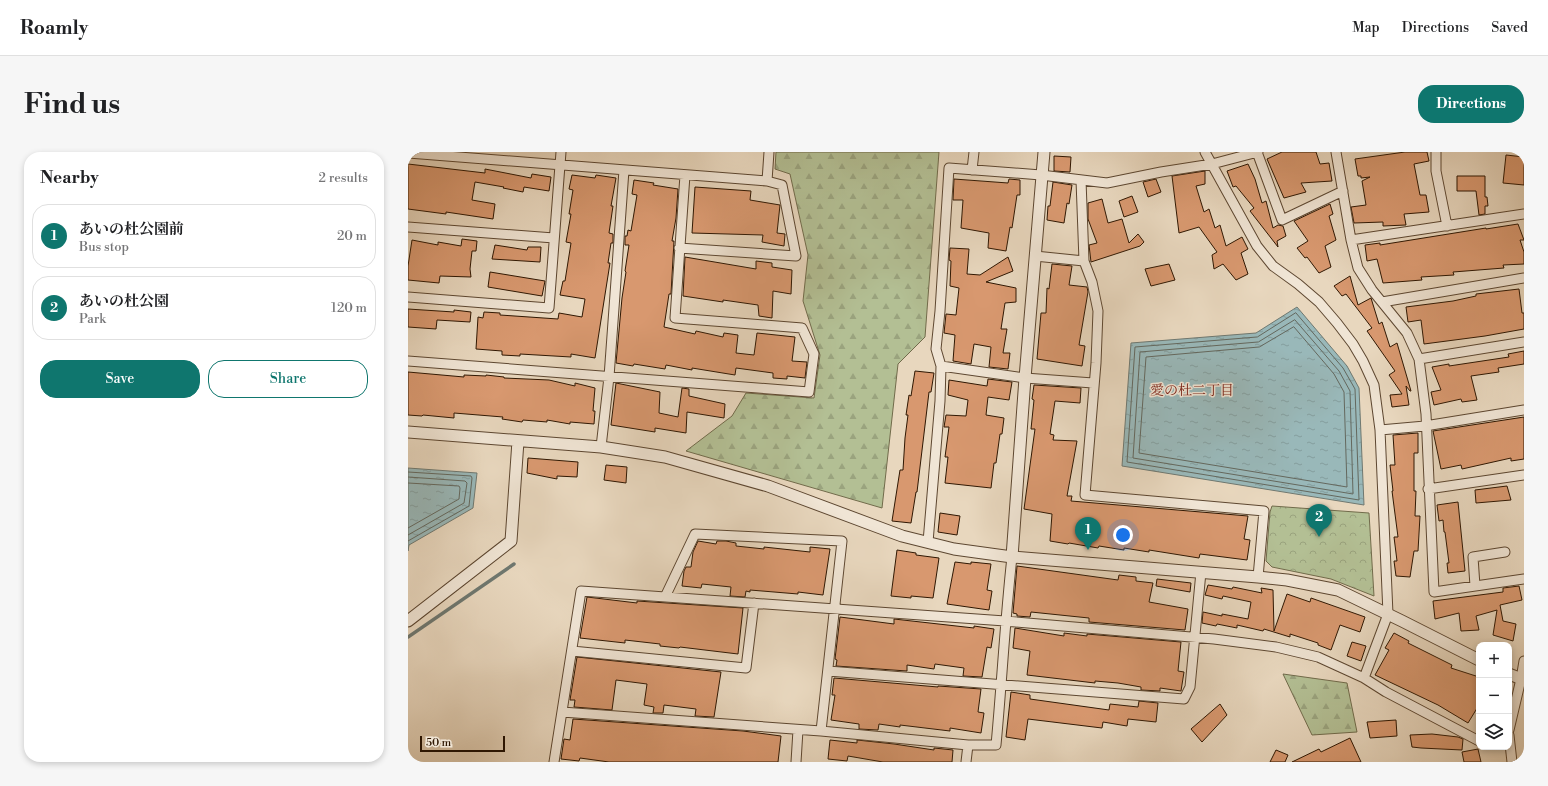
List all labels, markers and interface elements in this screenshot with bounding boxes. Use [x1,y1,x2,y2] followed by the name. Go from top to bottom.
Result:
[20,16,88,40] text: Roamly
[1352,19,1380,37] text: Map
[1402,19,1469,37] text: Directions
[1491,19,1528,37] text: Saved
[1418,85,1524,123] button: Directions
[24,87,120,122] text: Find us
[40,167,99,189] text: Nearby
[319,170,368,186] text: 2 results
[79,220,184,239] text: あいの杜公園前
[51,228,57,244] text: 1
[337,228,367,244] text: 20 m
[79,239,129,255] text: Bus stop
[79,292,169,311] text: あいの杜公園
[50,300,58,316] text: 2
[331,300,367,316] text: 120 m
[79,311,106,327] text: Park
[40,360,200,398] button: Save
[208,360,368,398] button: Share
[1150,382,1234,400] district label: 愛の杜二丁目
[1306,504,1332,537] pin: 2
[1075,517,1101,550] pin: 1
[1113,525,1133,545] your location
[1476,642,1512,750] map controls
[1476,642,1512,678] button: +
[1476,678,1512,714] button: −
[1476,714,1512,750] button: layers
[420,734,505,753] scale bar
[426,736,451,750] text: 50 m

